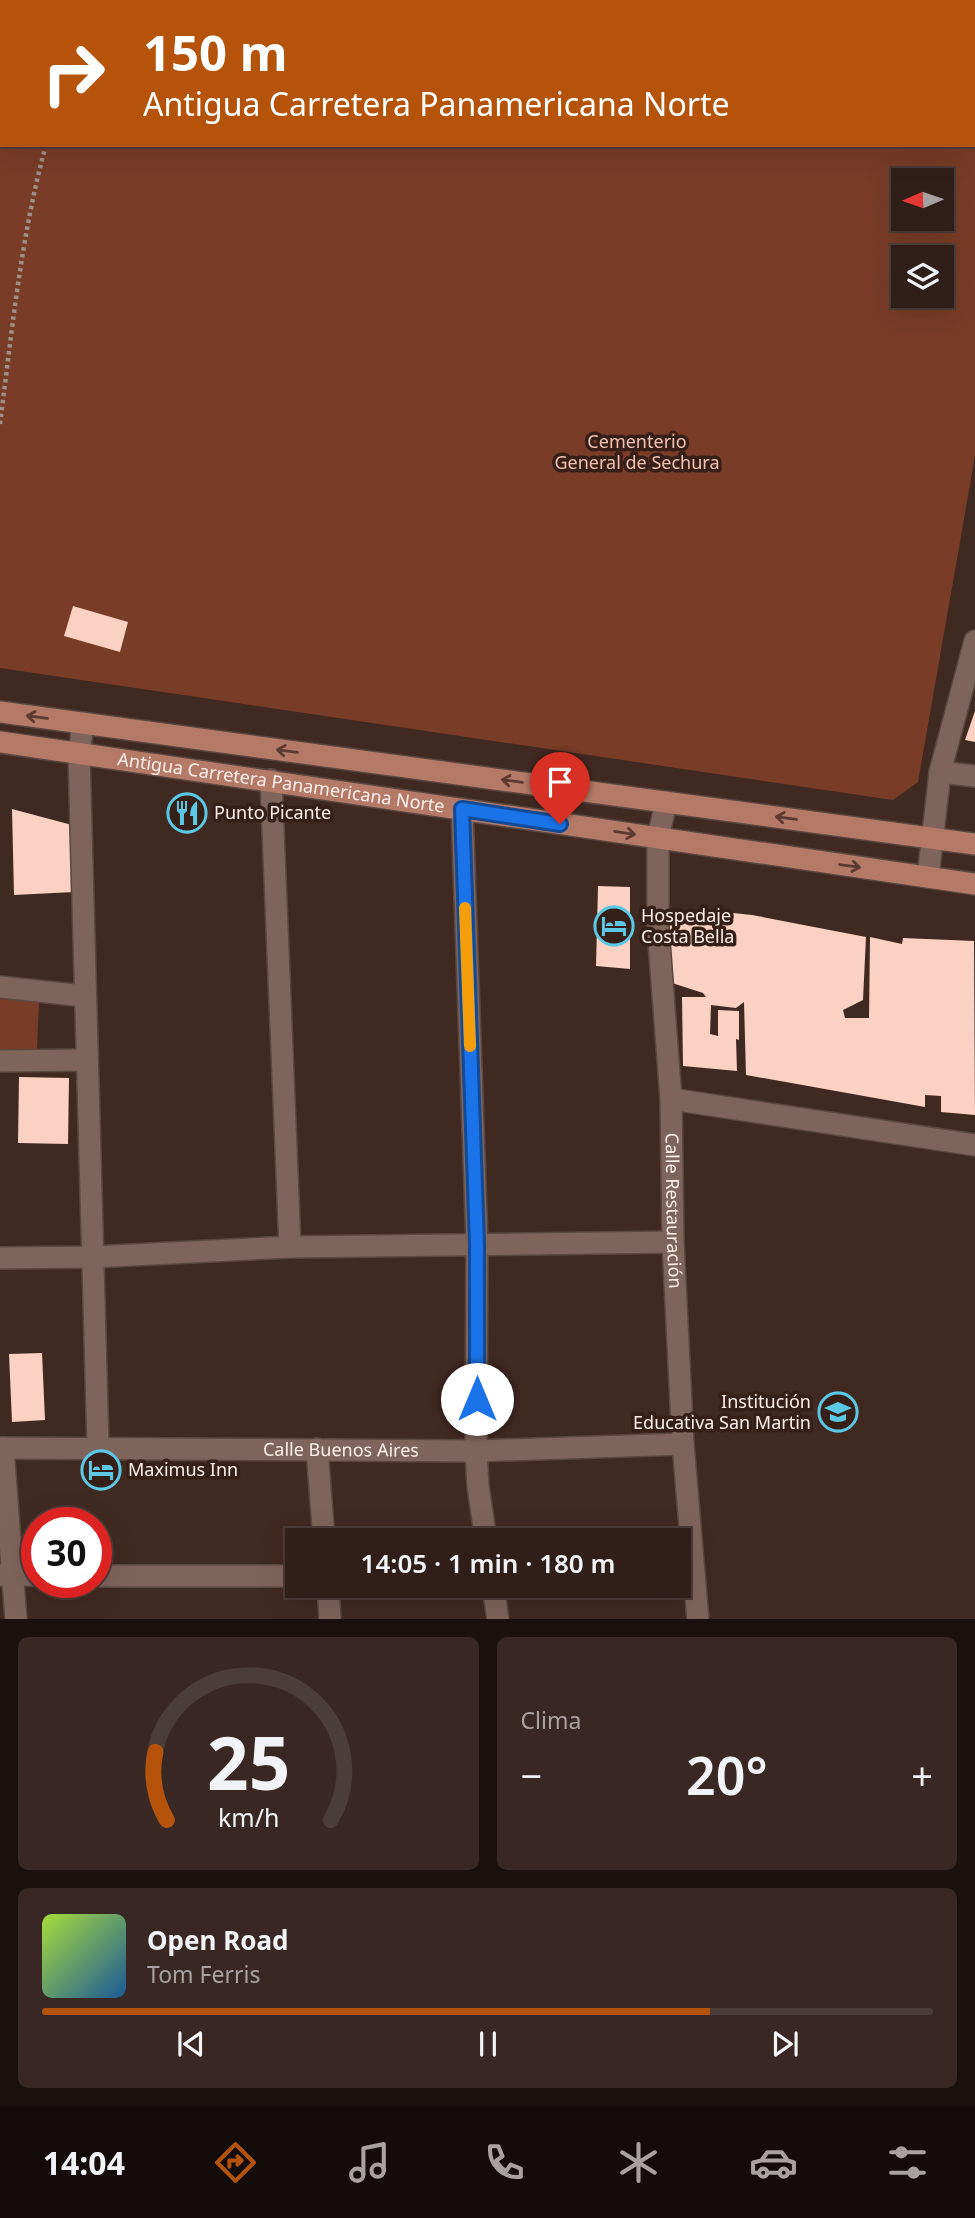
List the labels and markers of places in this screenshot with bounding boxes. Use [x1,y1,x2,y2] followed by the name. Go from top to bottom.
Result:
[530,752,590,824] pin
[166,792,208,834] restaurant icon: Punto Picante
[214,800,331,824] place label: Punto Picante
[641,903,734,948] place label: Hospedaje Costa Bella
[593,905,635,947] hotel icon: Hospedaje Costa Bella
[633,1389,811,1434] place label: Institución Educativa San Martin
[817,1391,859,1433] school or university icon: Institución Educativa San Martin
[80,1449,122,1491] hotel icon: Maximus Inn
[128,1457,238,1481] place label: Maximus Inn

